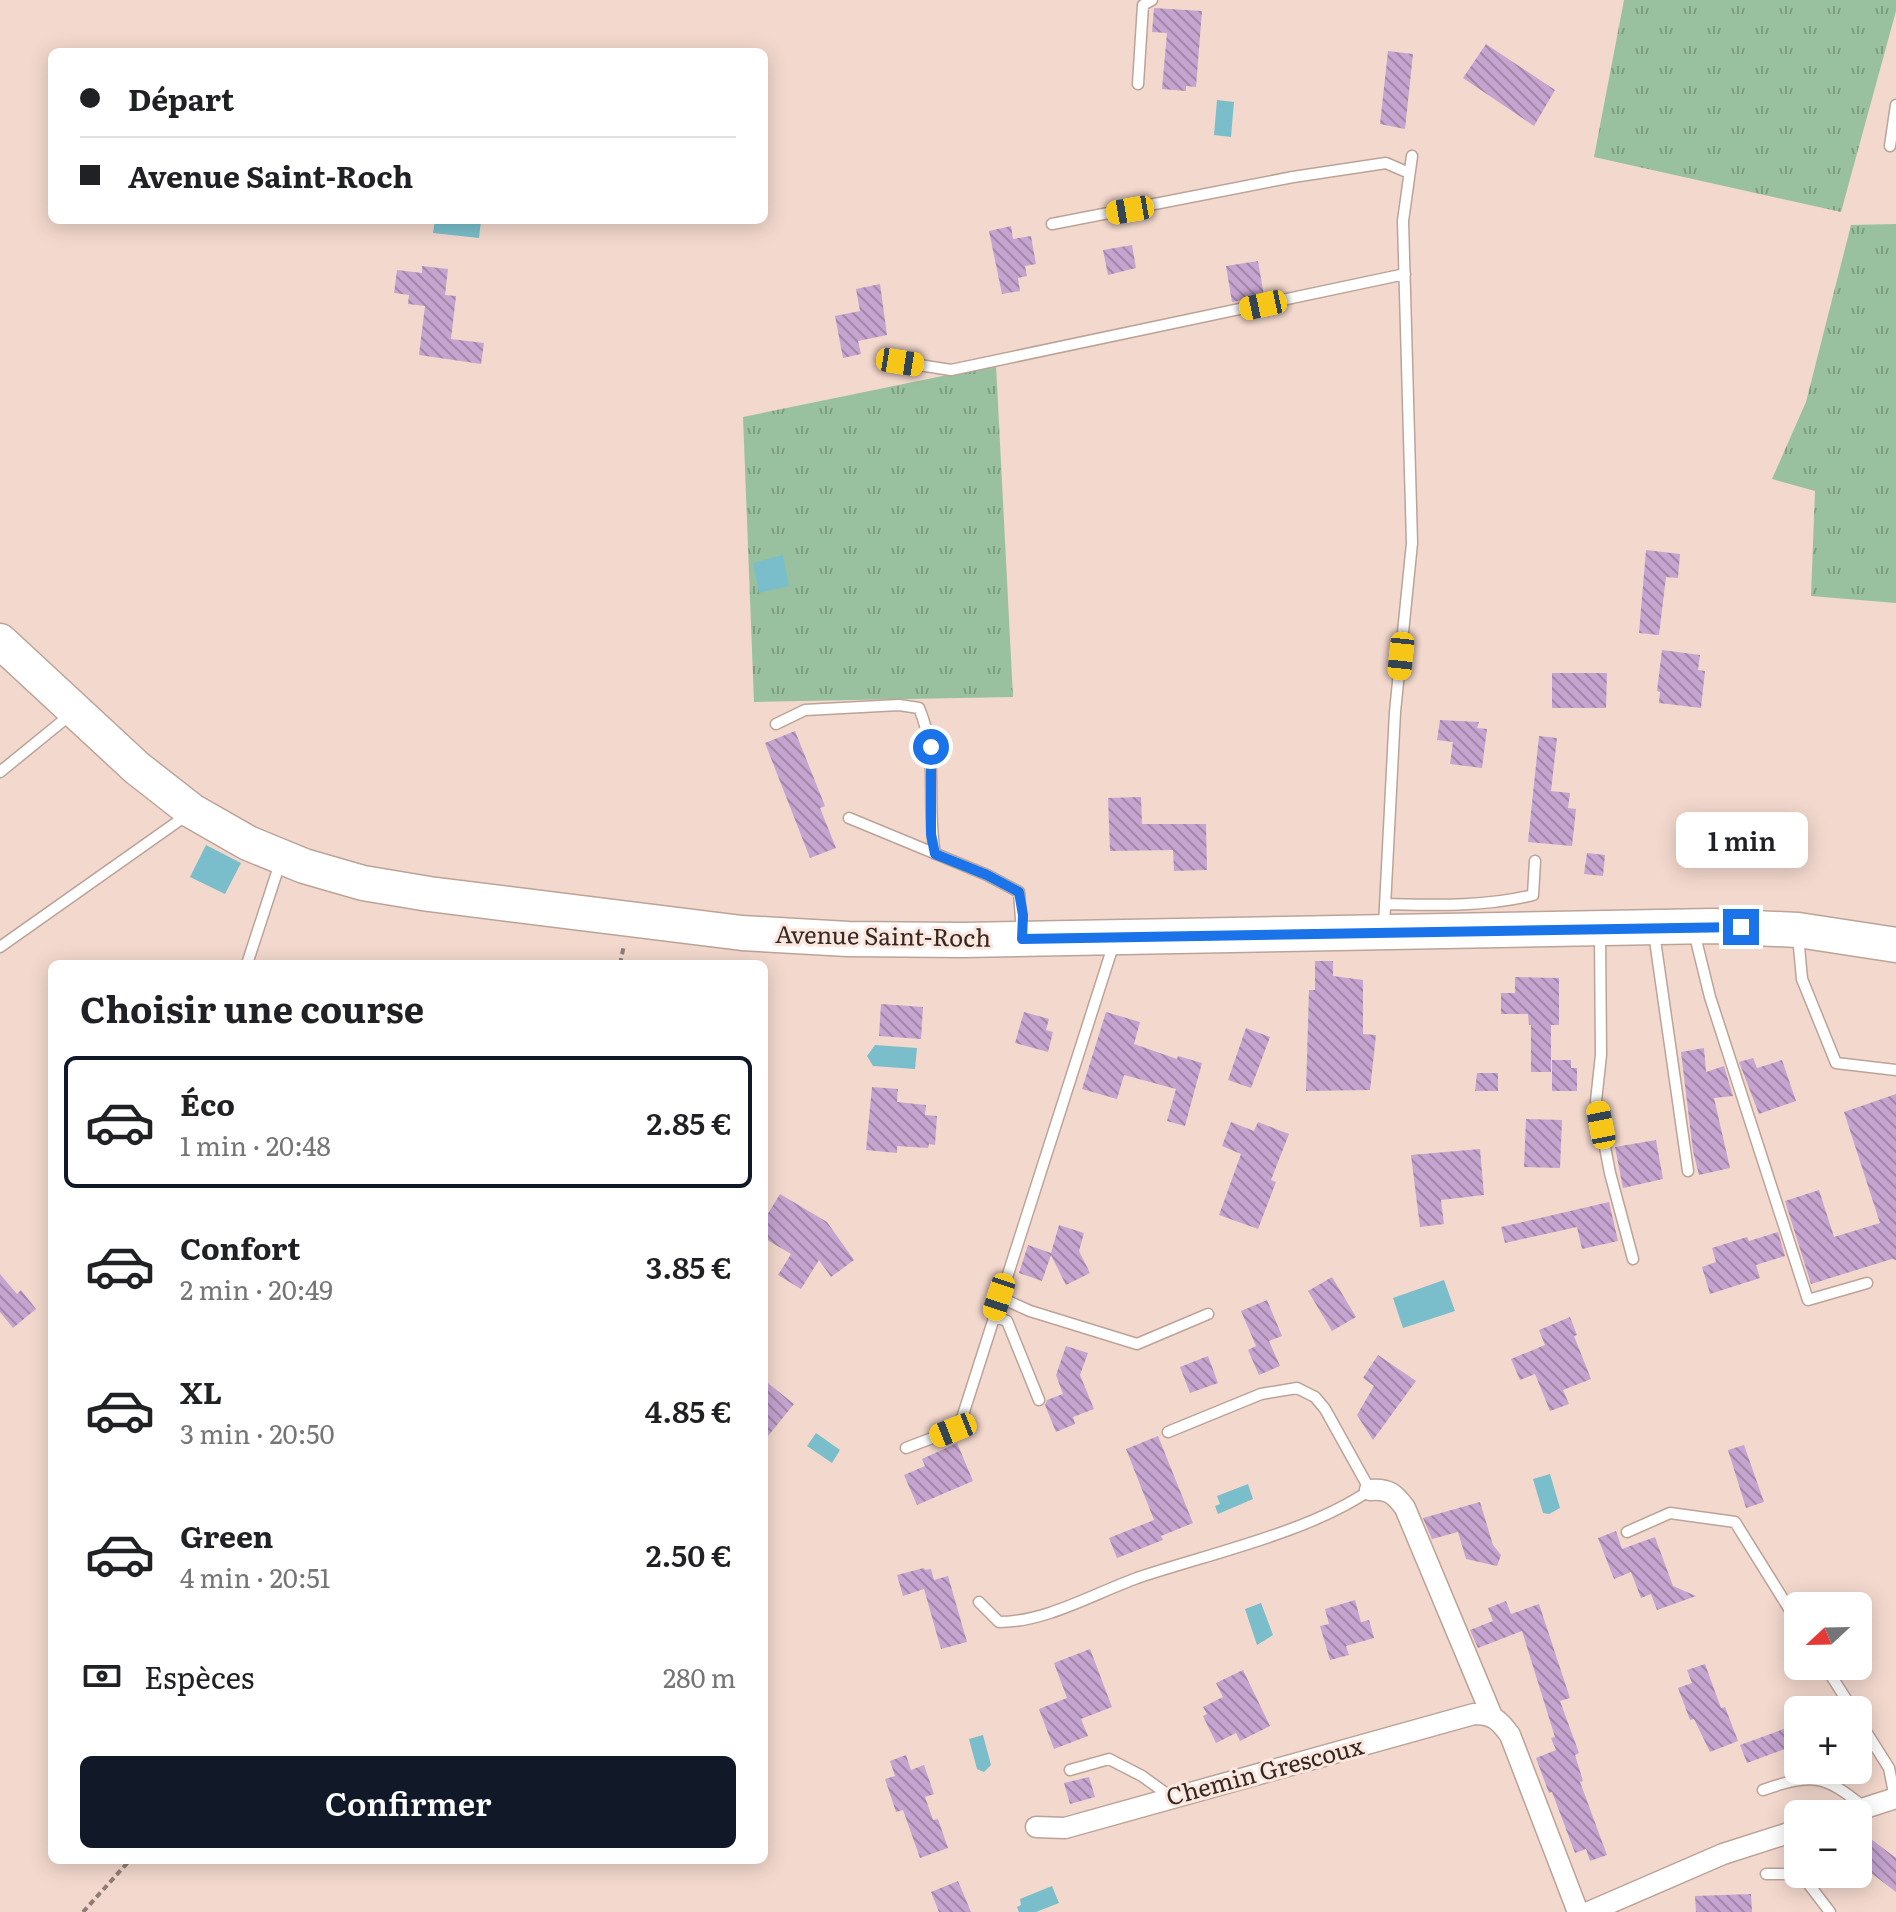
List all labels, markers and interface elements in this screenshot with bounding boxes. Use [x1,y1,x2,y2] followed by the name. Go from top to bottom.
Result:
[128,76,234,120] text: Départ
[128,153,413,197] text: Avenue Saint-Roch
[1104,194,1156,226] car
[1237,288,1289,322] car
[874,346,926,378] car
[1387,631,1415,681] car
[913,729,949,765] route start
[1675,811,1807,867] callout: 1 min
[1708,820,1776,859] text: 1 min
[1723,909,1759,945] route end
[775,915,991,954] street label: Avenue Saint-Roch
[80,981,424,1034] text: Choisir une course
[180,1081,235,1125] text: Éco
[84,1086,156,1158] icon: car
[1585,1099,1617,1151] car
[647,1100,732,1144] text: 2.85 €
[180,1125,331,1164] text: 1 min · 20:48
[180,1225,301,1269] text: Confort
[84,1230,156,1302] icon: car
[646,1244,732,1288] text: 3.85 €
[180,1269,333,1308] text: 2 min · 20:49
[980,1270,1018,1324] car
[180,1369,222,1413] text: XL
[84,1374,156,1446] icon: car
[645,1388,732,1432] text: 4.85 €
[926,1410,980,1450] car
[180,1413,335,1452] text: 3 min · 20:50
[180,1513,273,1557] text: Green
[84,1518,156,1590] icon: car
[646,1532,732,1576] text: 2.50 €
[180,1557,330,1596] text: 4 min · 20:51
[1784,1592,1872,1680] north arrow
[1784,1592,1872,1888] map controls
[80,1654,124,1698] icon: cash
[144,1654,254,1698] text: Espèces
[663,1657,736,1696] text: 280 m
[1784,1696,1872,1784] button: +
[1162,1726,1367,1813] street label: Chemin Grescoux
[80,1756,736,1848] button: Confirmer
[1784,1800,1872,1888] button: −

